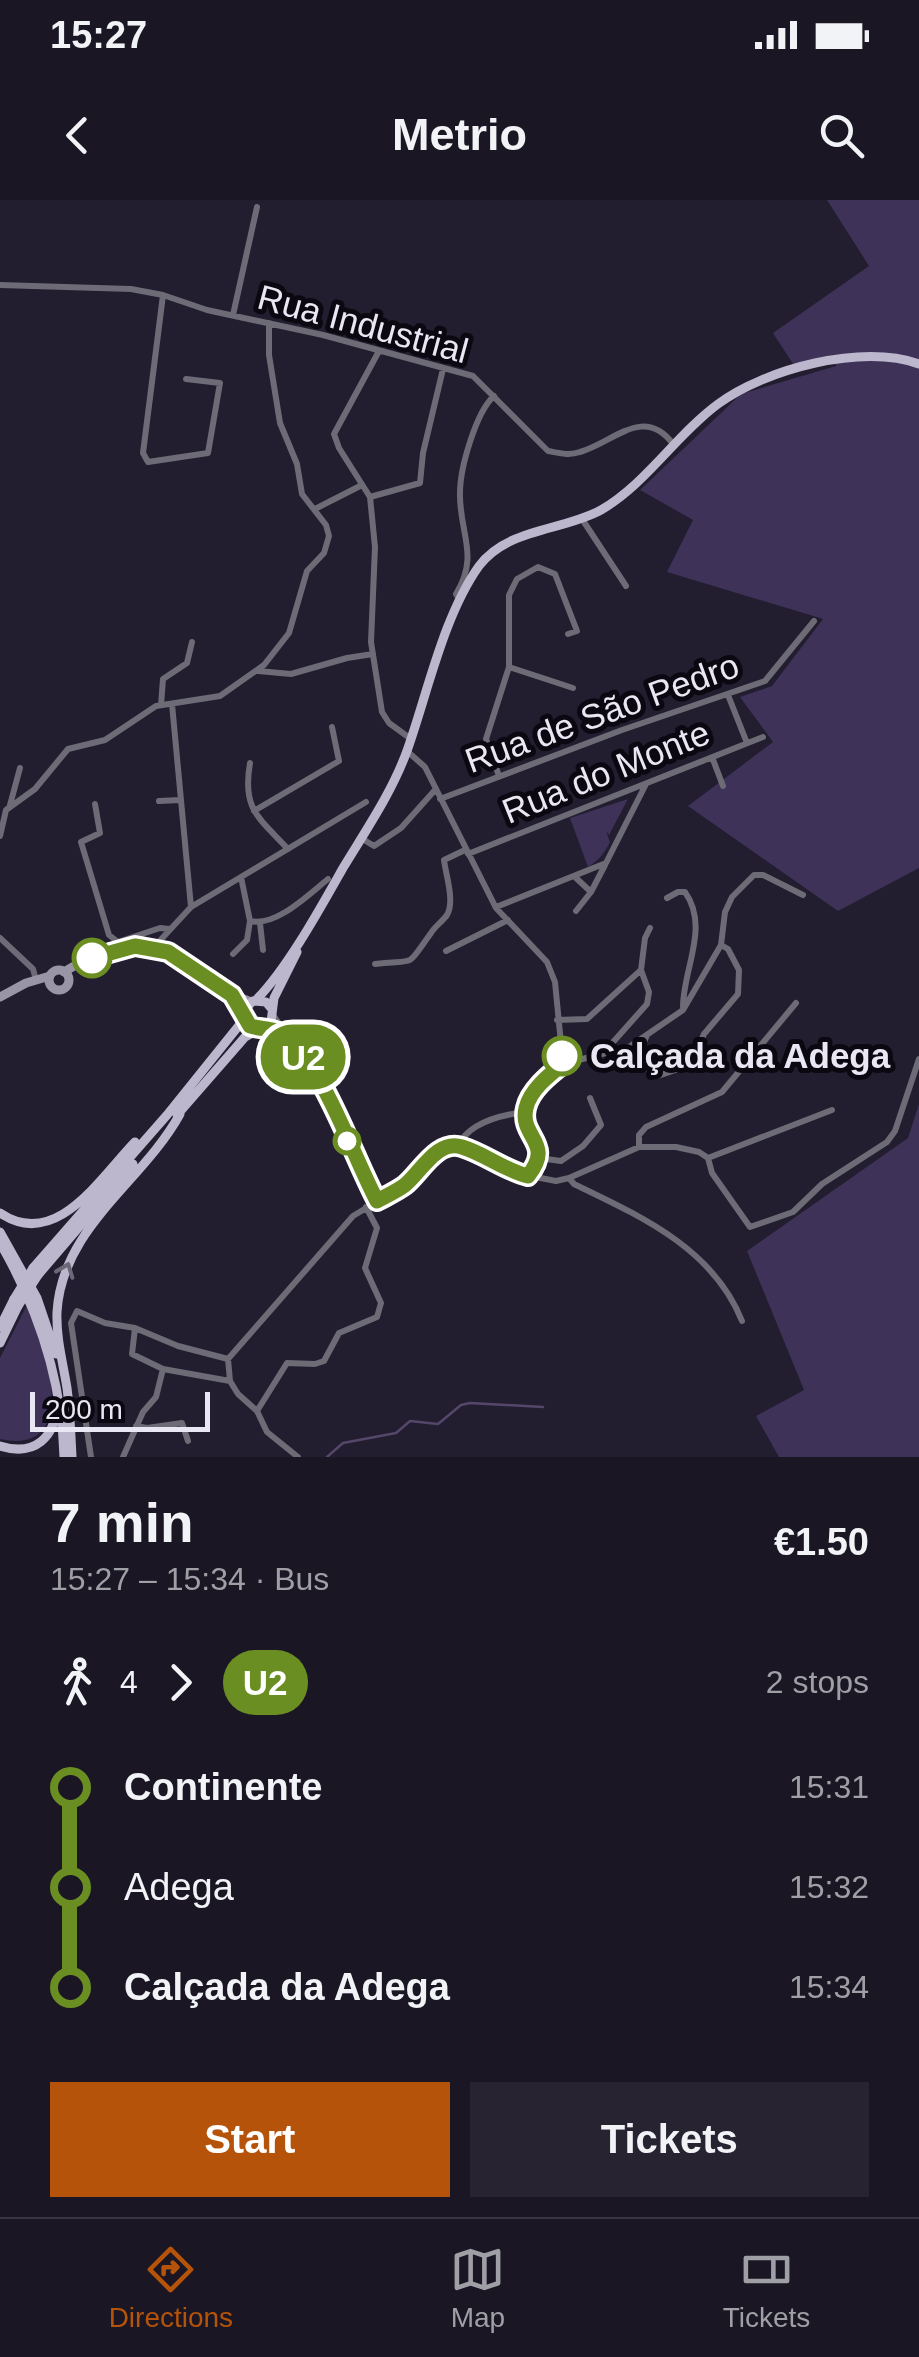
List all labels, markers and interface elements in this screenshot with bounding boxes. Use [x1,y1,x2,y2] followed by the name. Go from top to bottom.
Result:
[50,14,147,56] text: 15:27
[50,108,105,163] icon: back
[814,108,869,163] icon: search
[392,109,527,160] text: Metrio
[254,277,472,370] street label: Rua Industrial
[460,645,744,780] street label: Rua de São Pedro
[497,712,715,831] street label: Rua do Monte
[73,939,111,977] unlabelled marker
[258,1024,348,1090] line badge: U2
[590,1036,891,1075] place label: Calçada da Adega
[543,1037,581,1075] marker: Calçada da Adega
[281,1038,325,1077] text: U2
[334,1128,360,1154] unlabelled marker
[55,1262,75,1280] one-way arrow
[30,1387,210,1432] scale bar
[45,1394,123,1425] text: 200 m
[50,1492,194,1554] text: 7 min
[774,1521,869,1563] text: €1.50
[50,1561,329,1597] text: 15:27 – 15:34 · Bus
[50,1655,105,1710] icon: walk
[153,1655,208,1710] icon: forward
[243,1663,288,1702] text: U2
[120,1664,138,1700] text: 4
[766,1664,869,1700] text: 2 stops
[124,1766,322,1808] text: Continente
[789,1769,869,1805] text: 15:31
[124,1866,234,1908] text: Adega
[789,1869,869,1905] text: 15:32
[124,1966,450,2008] text: Calçada da Adega
[789,1969,869,2005] text: 15:34
[50,2082,450,2197] button: Start
[470,2082,869,2197] button: Tickets
[109,2242,233,2334] tab: Directions
[450,2242,505,2334] tab: Map
[723,2242,810,2334] tab: Tickets

